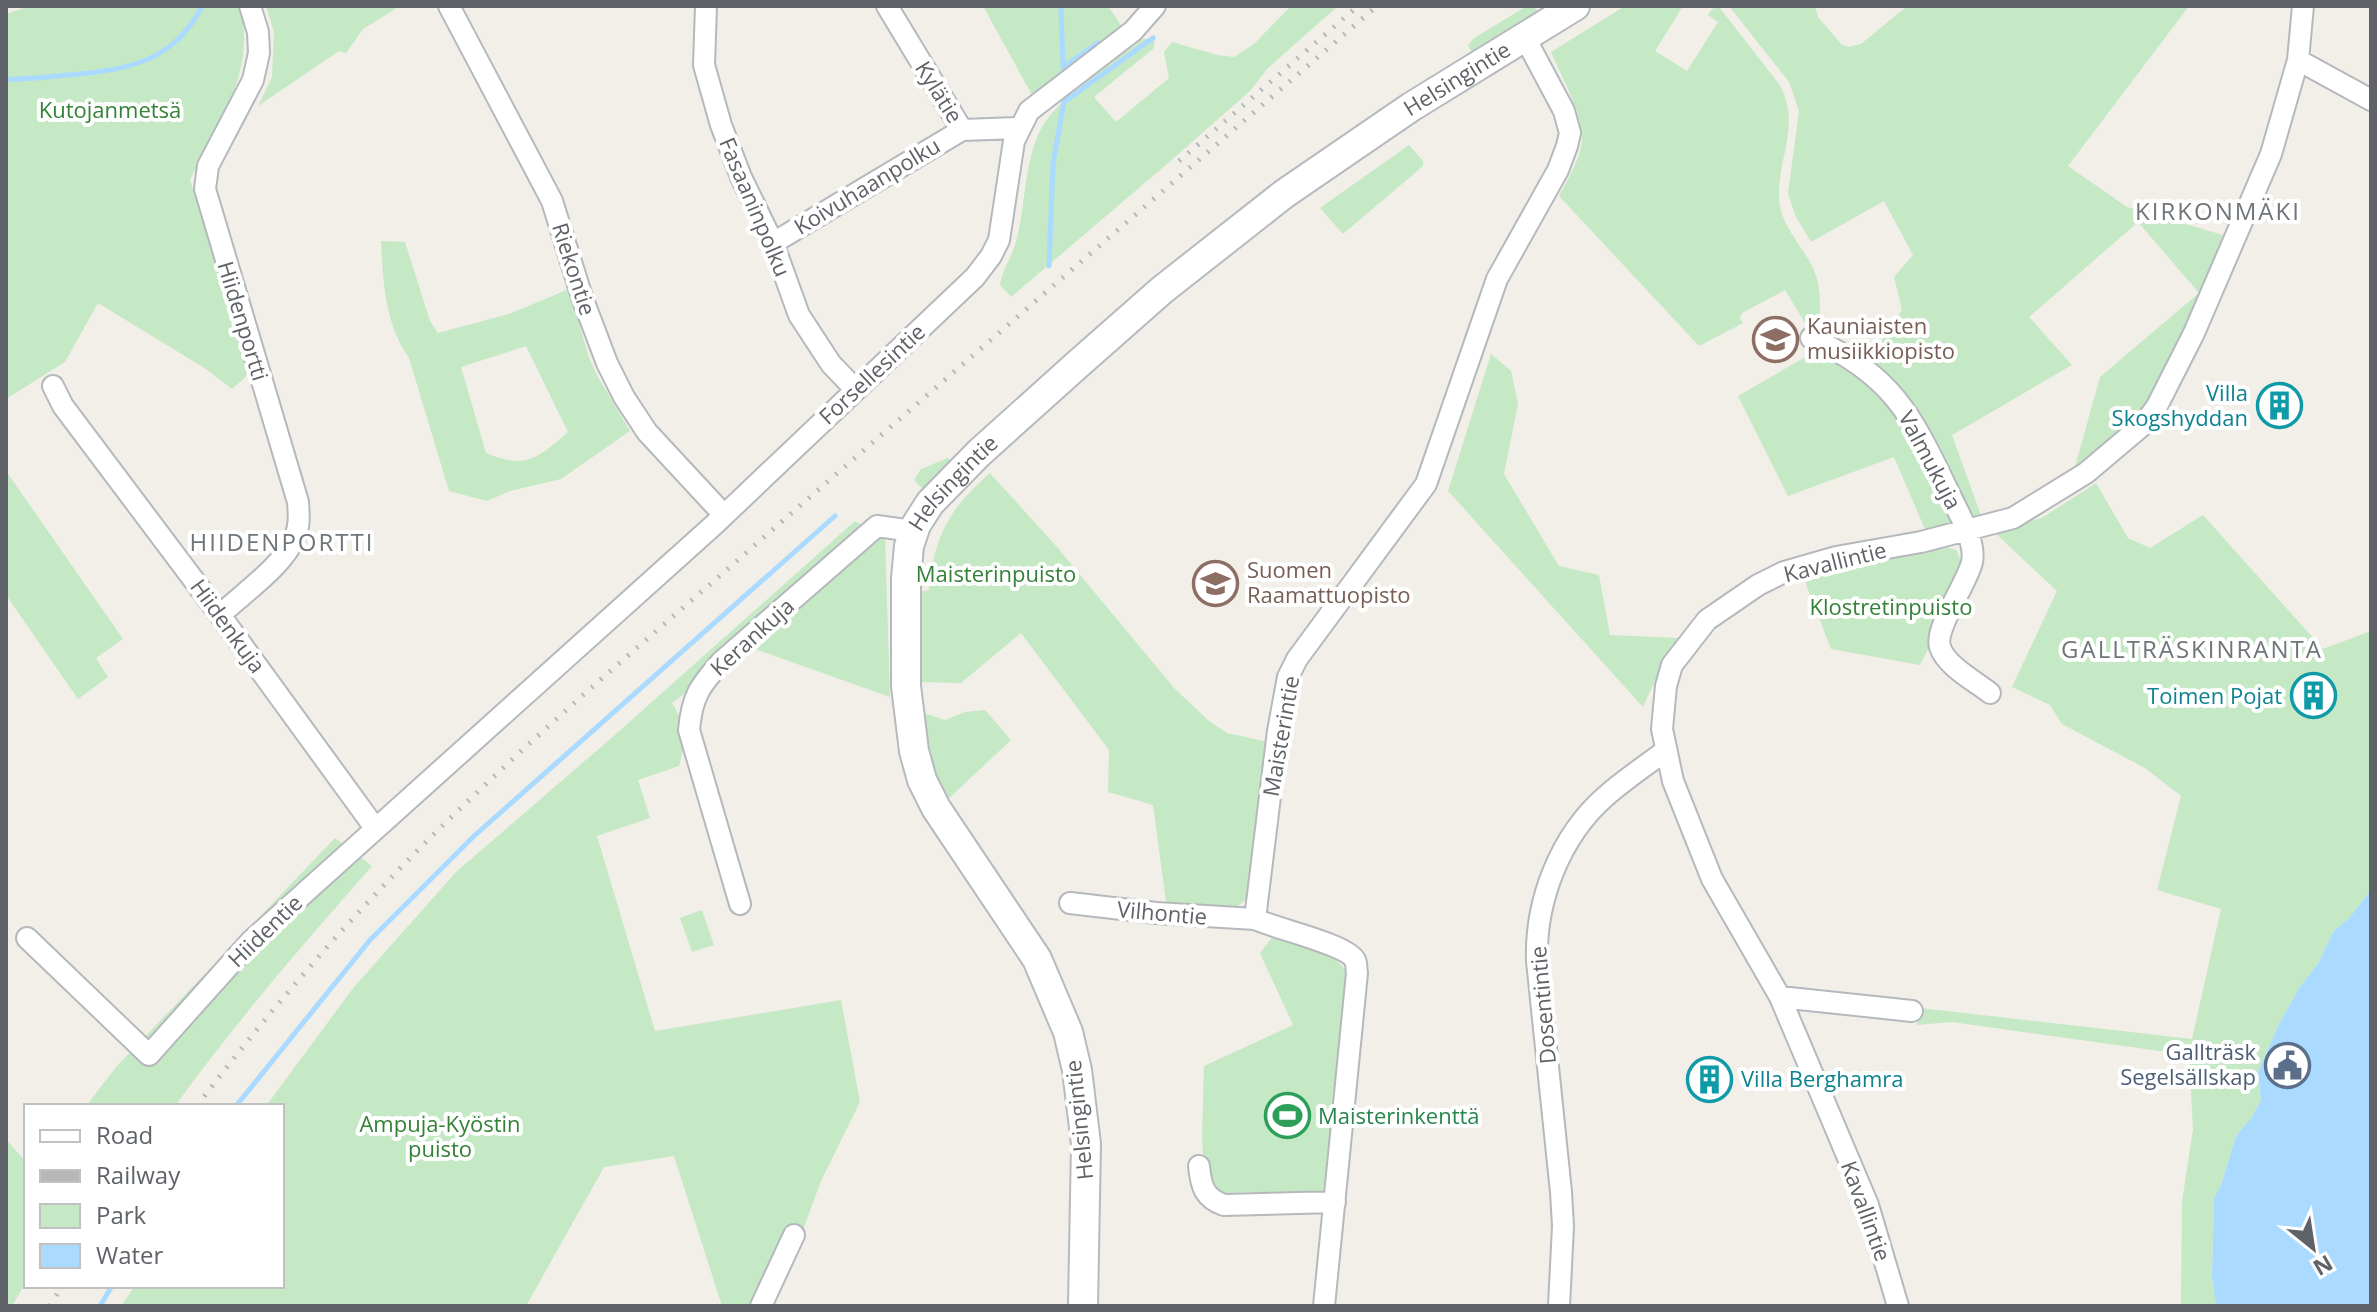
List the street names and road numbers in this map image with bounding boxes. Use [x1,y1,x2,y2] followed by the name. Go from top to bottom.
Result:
[1397,34,1516,122] street label: Helsingintie
[909,55,971,128] street label: Kylätie
[788,130,945,241] street label: Koivuhaanpolku
[713,132,799,281] street label: Fasaaninpolku
[546,219,604,319] street label: Riekontie
[212,257,276,384] street label: Hiidenportti
[812,316,931,430] street label: Forsellesintie
[1892,405,1969,514] street label: Valmukuja
[900,427,1004,536] street label: Helsingintie
[1780,534,1889,588] street label: Kavallintie
[185,572,273,679] street label: Hiidenkuja
[703,591,800,682] street label: Kerankuja
[1255,673,1305,799] street label: Maisterintie
[221,887,308,973] street label: Hiidentie
[1116,893,1208,931] street label: Vilhontie
[1522,945,1562,1065] street label: Dosentintie
[1057,1059,1099,1182] street label: Helsingintie
[1835,1156,1899,1265] street label: Kavallintie

